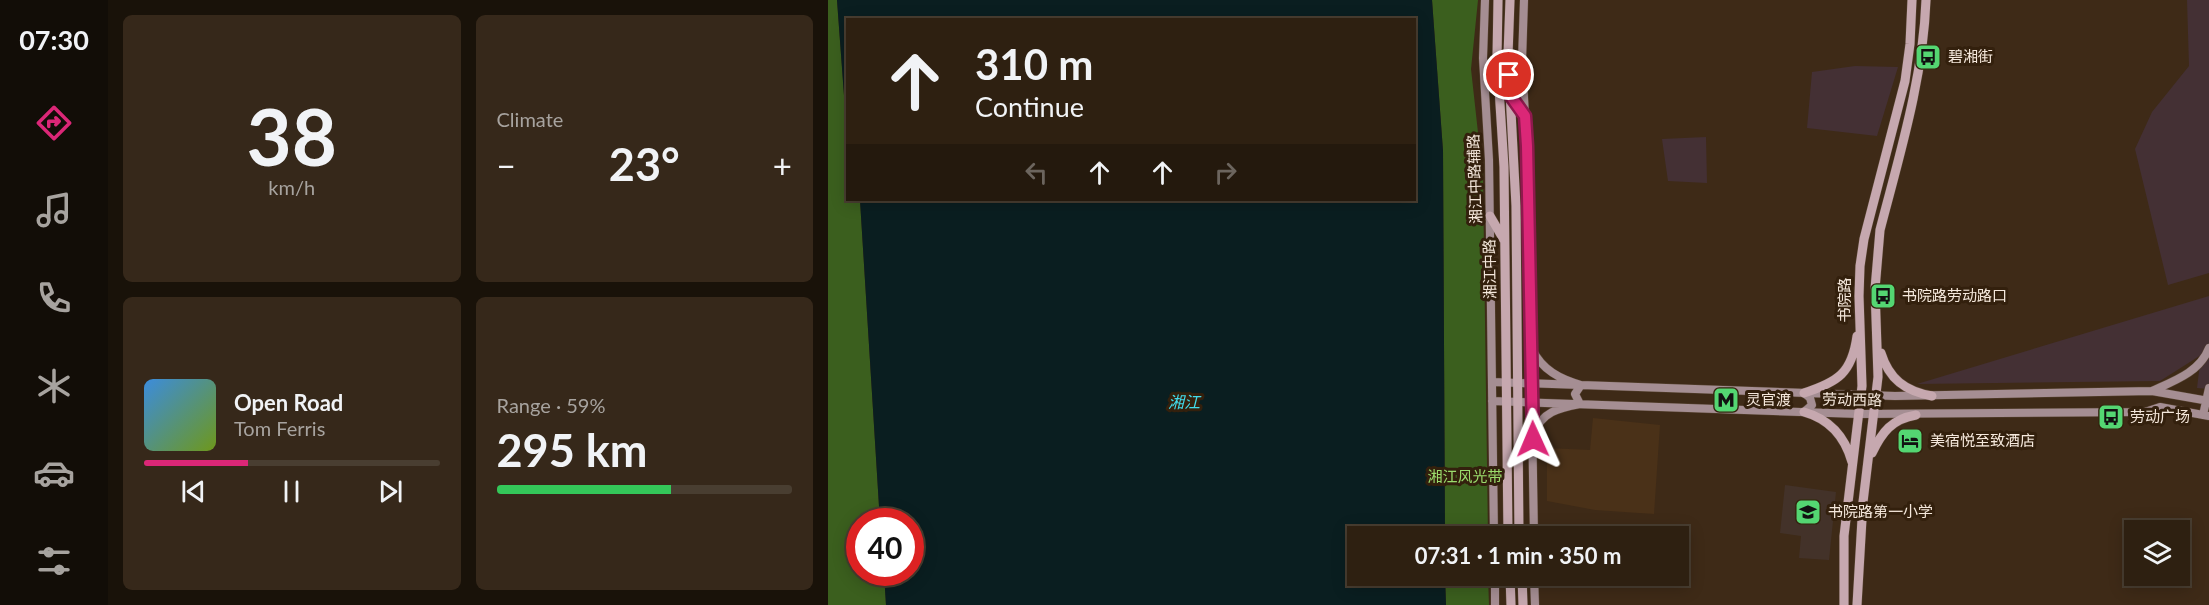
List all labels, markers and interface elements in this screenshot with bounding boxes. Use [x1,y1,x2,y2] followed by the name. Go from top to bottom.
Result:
[19,23,89,56] text: 07:30
[975,39,1093,89] text: 310 m
[876,42,954,120] icon: ahead
[1913,42,1943,72] bus stop icon: 碧湘街
[1948,47,1993,65] place label: 碧湘街
[1483,49,1534,100] pin
[1492,58,1525,91] icon: arrive
[247,89,337,183] text: 38
[975,90,1084,123] text: Continue
[33,102,75,144] icon: directions
[497,107,563,131] text: Climate
[1463,134,1485,224] street label: 湘江中路辅路
[609,137,680,191] text: 23°
[497,145,516,185] text: −
[773,145,792,185] text: +
[1020,156,1053,189] icon: left
[1083,156,1116,189] icon: ahead
[1146,156,1179,189] icon: ahead
[1209,156,1242,189] icon: right
[268,175,315,199] text: km/h
[33,189,75,231] icon: music
[1479,239,1499,299] street label: 湘江中路
[33,277,75,319] icon: phone
[1835,277,1853,323] street label: 书院路
[1868,281,1898,311] bus stop icon: 书院路劳动路口
[1902,286,2007,304] place label: 书院路劳动路口
[33,365,75,407] icon: climate
[1711,385,1741,415] metro station icon: 灵官渡
[234,389,343,416] text: Open Road
[1822,389,1882,409] street label: 劳动西路
[1746,390,1791,408] place label: 灵官渡
[1168,392,1202,411] water label: 湘江
[497,393,605,417] text: Range · 59%
[2096,402,2126,432] bus stop icon: 劳动广场
[1501,407,1565,471] position arrow
[2130,407,2190,425] place label: 劳动广场
[234,416,325,440] text: Tom Ferris
[497,423,647,477] text: 295 km
[1895,426,1925,456] hotel icon: 美宿悦至致酒店
[1930,431,2035,449] place label: 美宿悦至致酒店
[33,452,75,494] icon: car
[1427,467,1503,485] park label: 湘江风光带
[177,475,210,508] icon: previous
[275,475,308,508] icon: pause
[374,475,407,508] icon: next
[1793,497,1823,527] school or university icon: 书院路第一小学
[1828,502,1933,520] place label: 书院路第一小学
[846,508,924,586] speed limit sign: 40
[2124,520,2190,586] map controls
[2124,520,2190,586] button: layers
[33,540,75,582] icon: filters
[1415,542,1621,569] text: 07:31 · 1 min · 350 m

